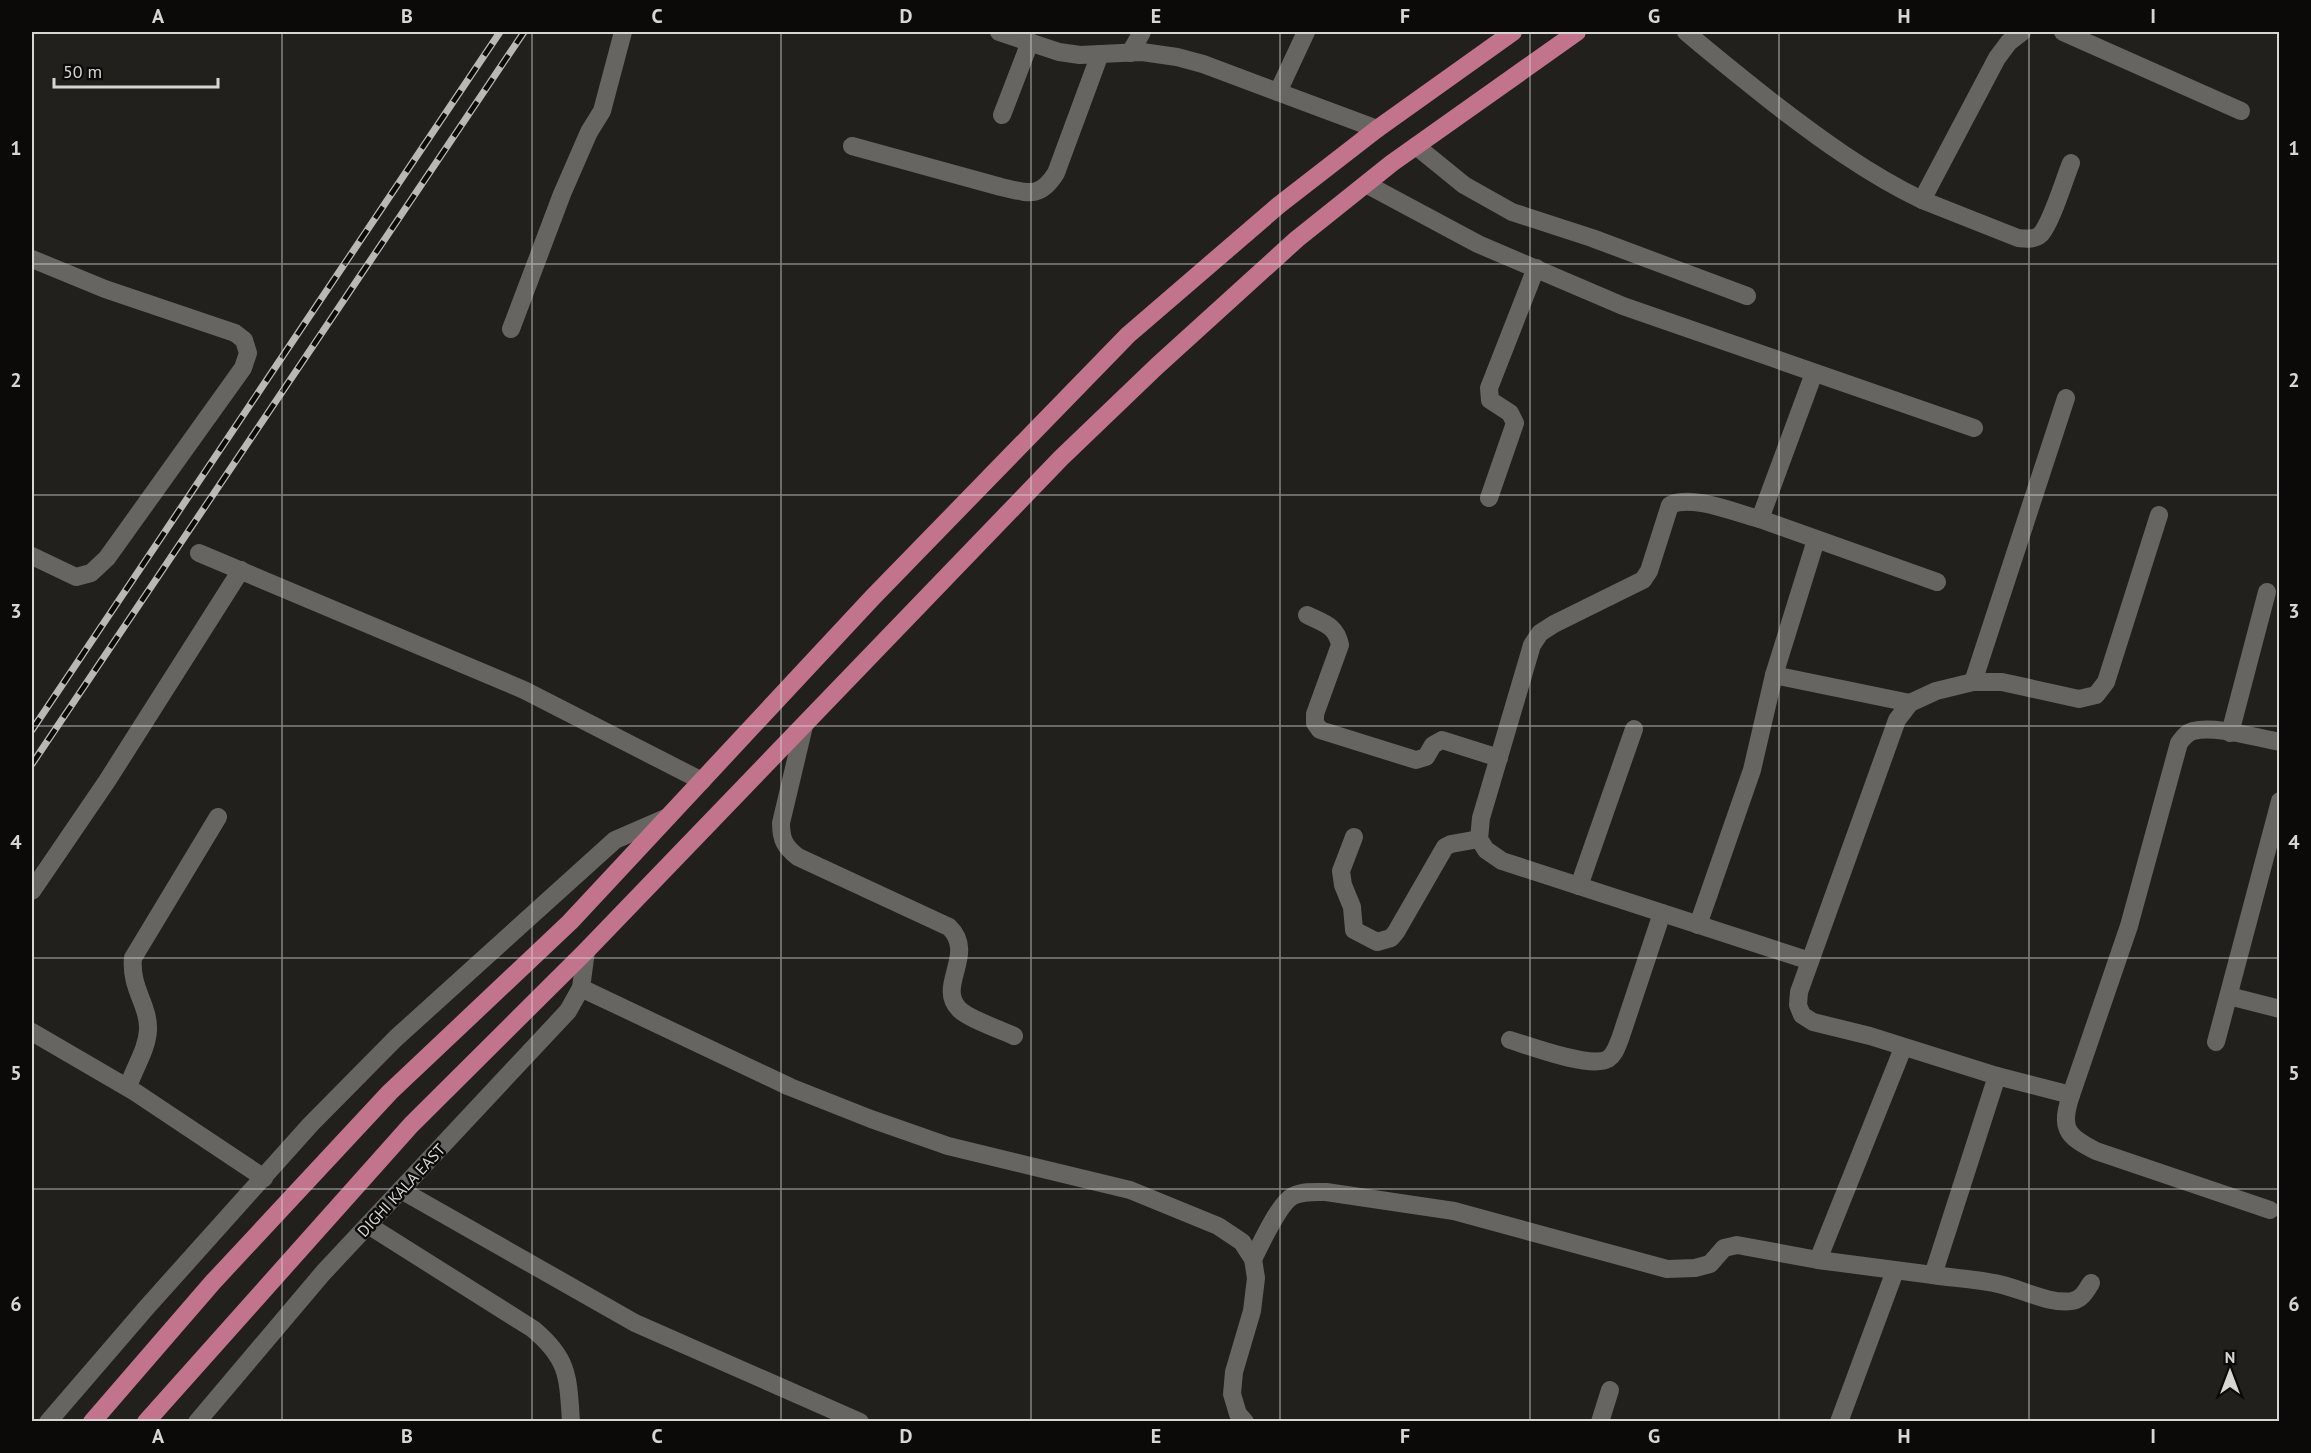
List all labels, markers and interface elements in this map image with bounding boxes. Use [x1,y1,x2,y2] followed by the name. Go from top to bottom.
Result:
[152,3,165,29] text: A
[401,3,413,29] text: B
[651,3,663,29] text: C
[900,3,913,29] text: D
[1151,3,1161,29] text: E
[1400,3,1410,29] text: F
[1648,3,1660,29] text: G
[1897,3,1911,29] text: H
[2150,3,2156,29] text: I
[54,51,218,89] scale bar
[63,60,102,83] text: 50 m
[10,135,22,161] text: 1
[2288,135,2300,161] text: 1
[10,367,22,393] text: 2
[2288,367,2300,393] text: 2
[10,598,22,624] text: 3
[2288,598,2300,624] text: 3
[10,829,22,855] text: 4
[2288,829,2300,855] text: 4
[10,1060,22,1086] text: 5
[2288,1060,2300,1086] text: 5
[353,1139,449,1241] street label: DIGHI KALA EAST
[10,1291,22,1317] text: 6
[2288,1291,2300,1317] text: 6
[2200,1342,2260,1402] north arrow
[2225,1347,2235,1367] text: N
[152,1423,165,1449] text: A
[401,1423,413,1449] text: B
[651,1423,663,1449] text: C
[900,1423,913,1449] text: D
[1151,1423,1161,1449] text: E
[1400,1423,1410,1449] text: F
[1648,1423,1660,1449] text: G
[1897,1423,1911,1449] text: H
[2150,1423,2156,1449] text: I

